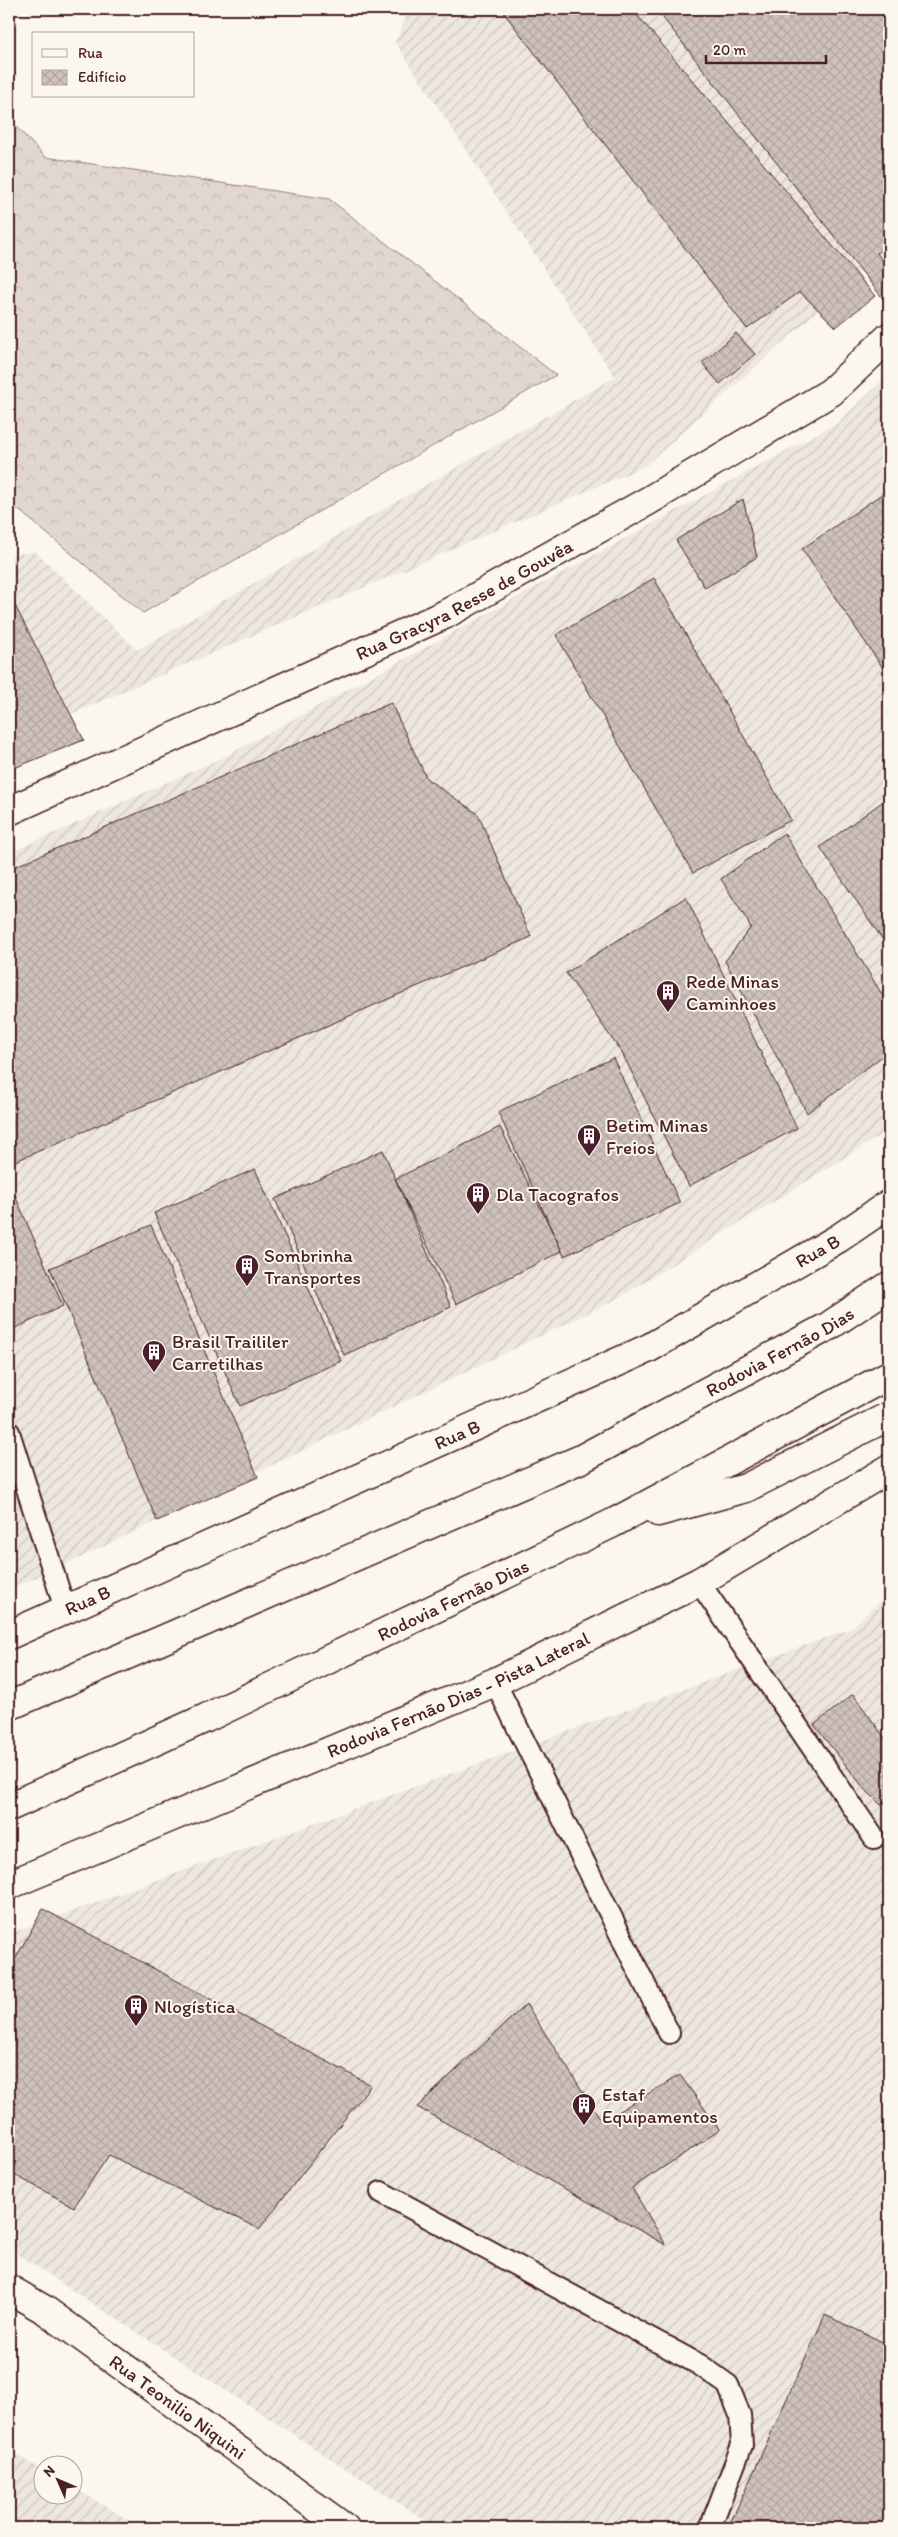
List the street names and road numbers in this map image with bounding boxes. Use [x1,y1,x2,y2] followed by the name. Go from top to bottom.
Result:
[352,534,577,665] street label: Rua Gracyra Resse de Gouvêa
[791,1229,844,1272] street label: Rua B
[702,1301,858,1401] street label: Rodovia Fernão Dias
[431,1414,483,1454] street label: Rua B
[373,1554,532,1646] street label: Rodovia Fernão Dias
[61,1580,114,1620] street label: Rua B
[323,1626,594,1762] street label: Rodovia Fernão Dias - Pista Lateral
[105,2349,251,2464] street label: Rua Teonilio Niquini

